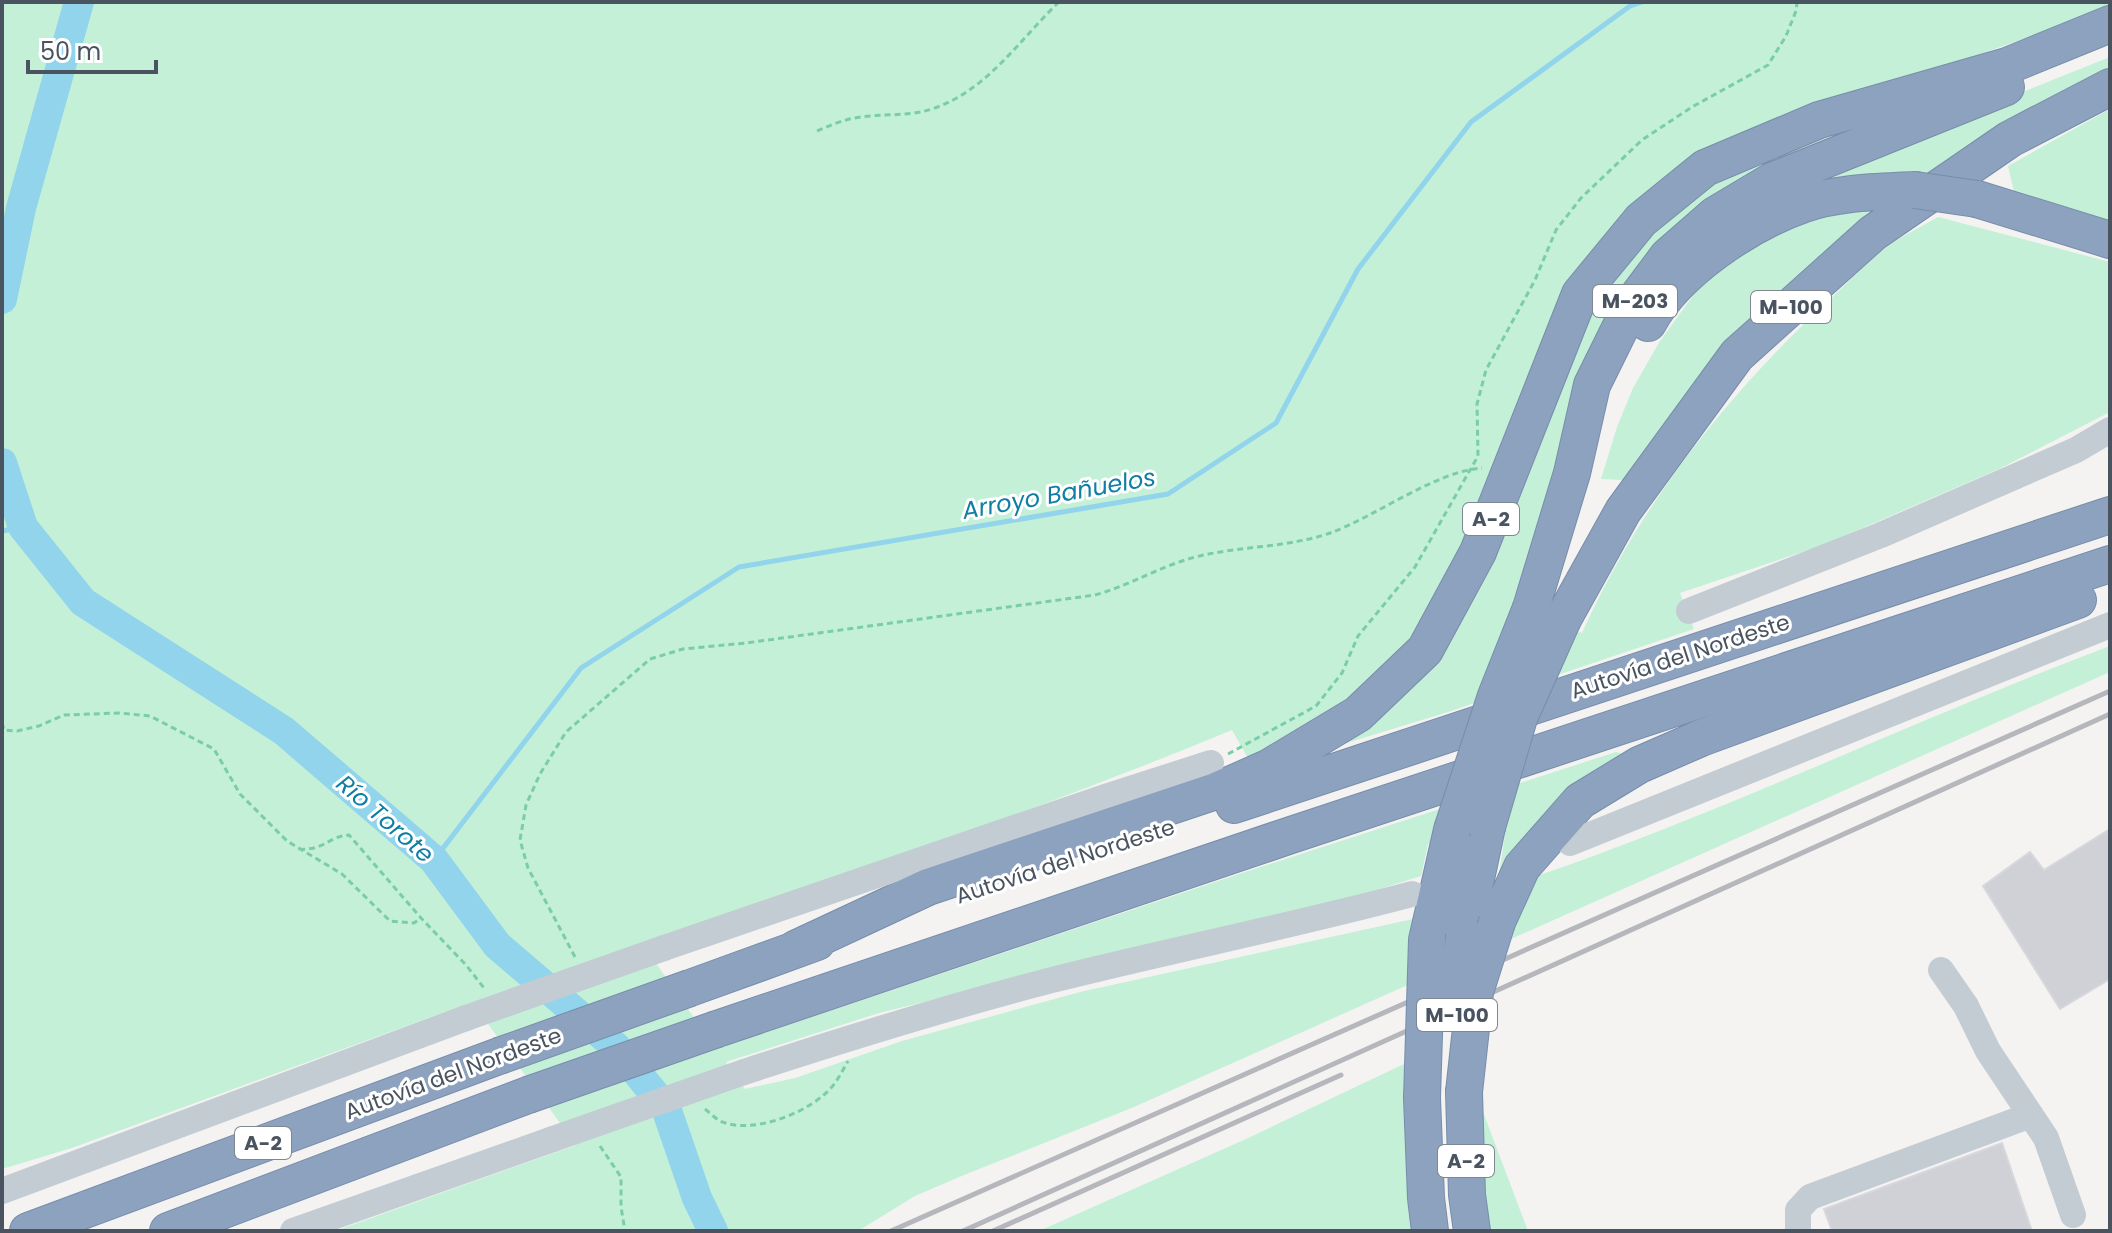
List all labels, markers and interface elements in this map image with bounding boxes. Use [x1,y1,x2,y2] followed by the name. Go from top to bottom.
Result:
[28,24,156,74] scale bar
[40,35,101,68] text: 50 m
[1593,285,1677,317] road number: M-203
[1751,291,1831,323] road number: M-100
[959,460,1158,527] water label: Arroyo Bañuelos
[1463,503,1519,535] road number: A-2
[1567,606,1794,707] street label: Autovía del Nordeste
[329,767,441,870] water label: Río Torote
[952,811,1179,912] street label: Autovía del Nordeste
[1417,999,1497,1031] road number: M-100
[340,1020,566,1127] street label: Autovía del Nordeste
[235,1127,291,1159] road number: A-2
[1438,1145,1494,1177] road number: A-2

